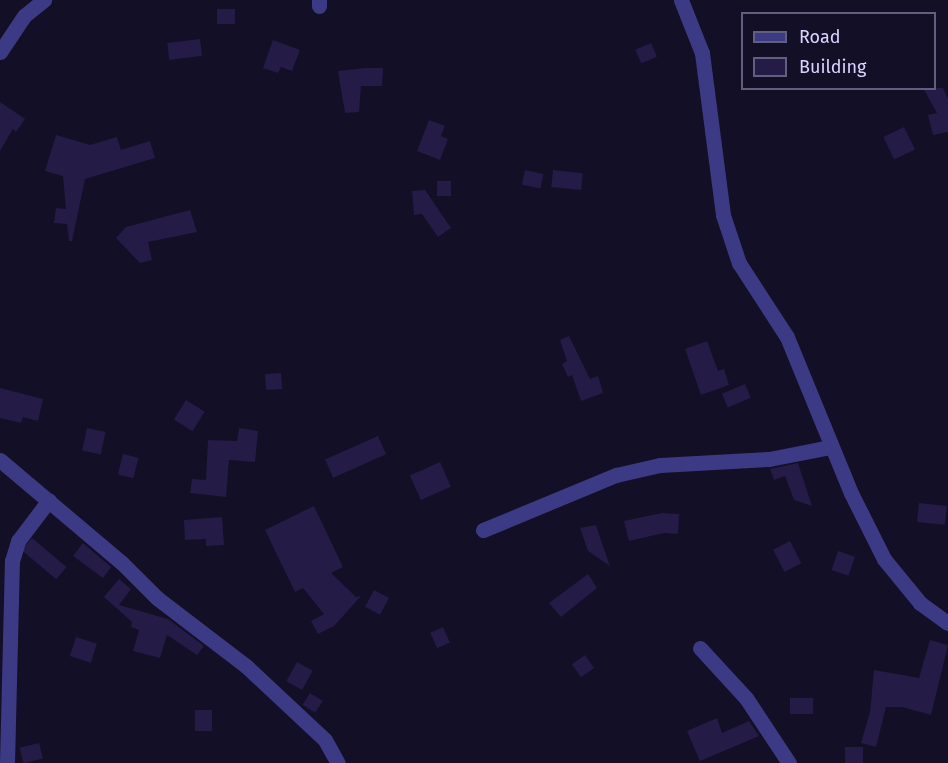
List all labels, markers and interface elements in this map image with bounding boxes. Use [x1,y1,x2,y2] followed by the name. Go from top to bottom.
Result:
[741,12,936,90] legend
[799,26,841,48] text: Road
[799,56,866,78] text: Building

